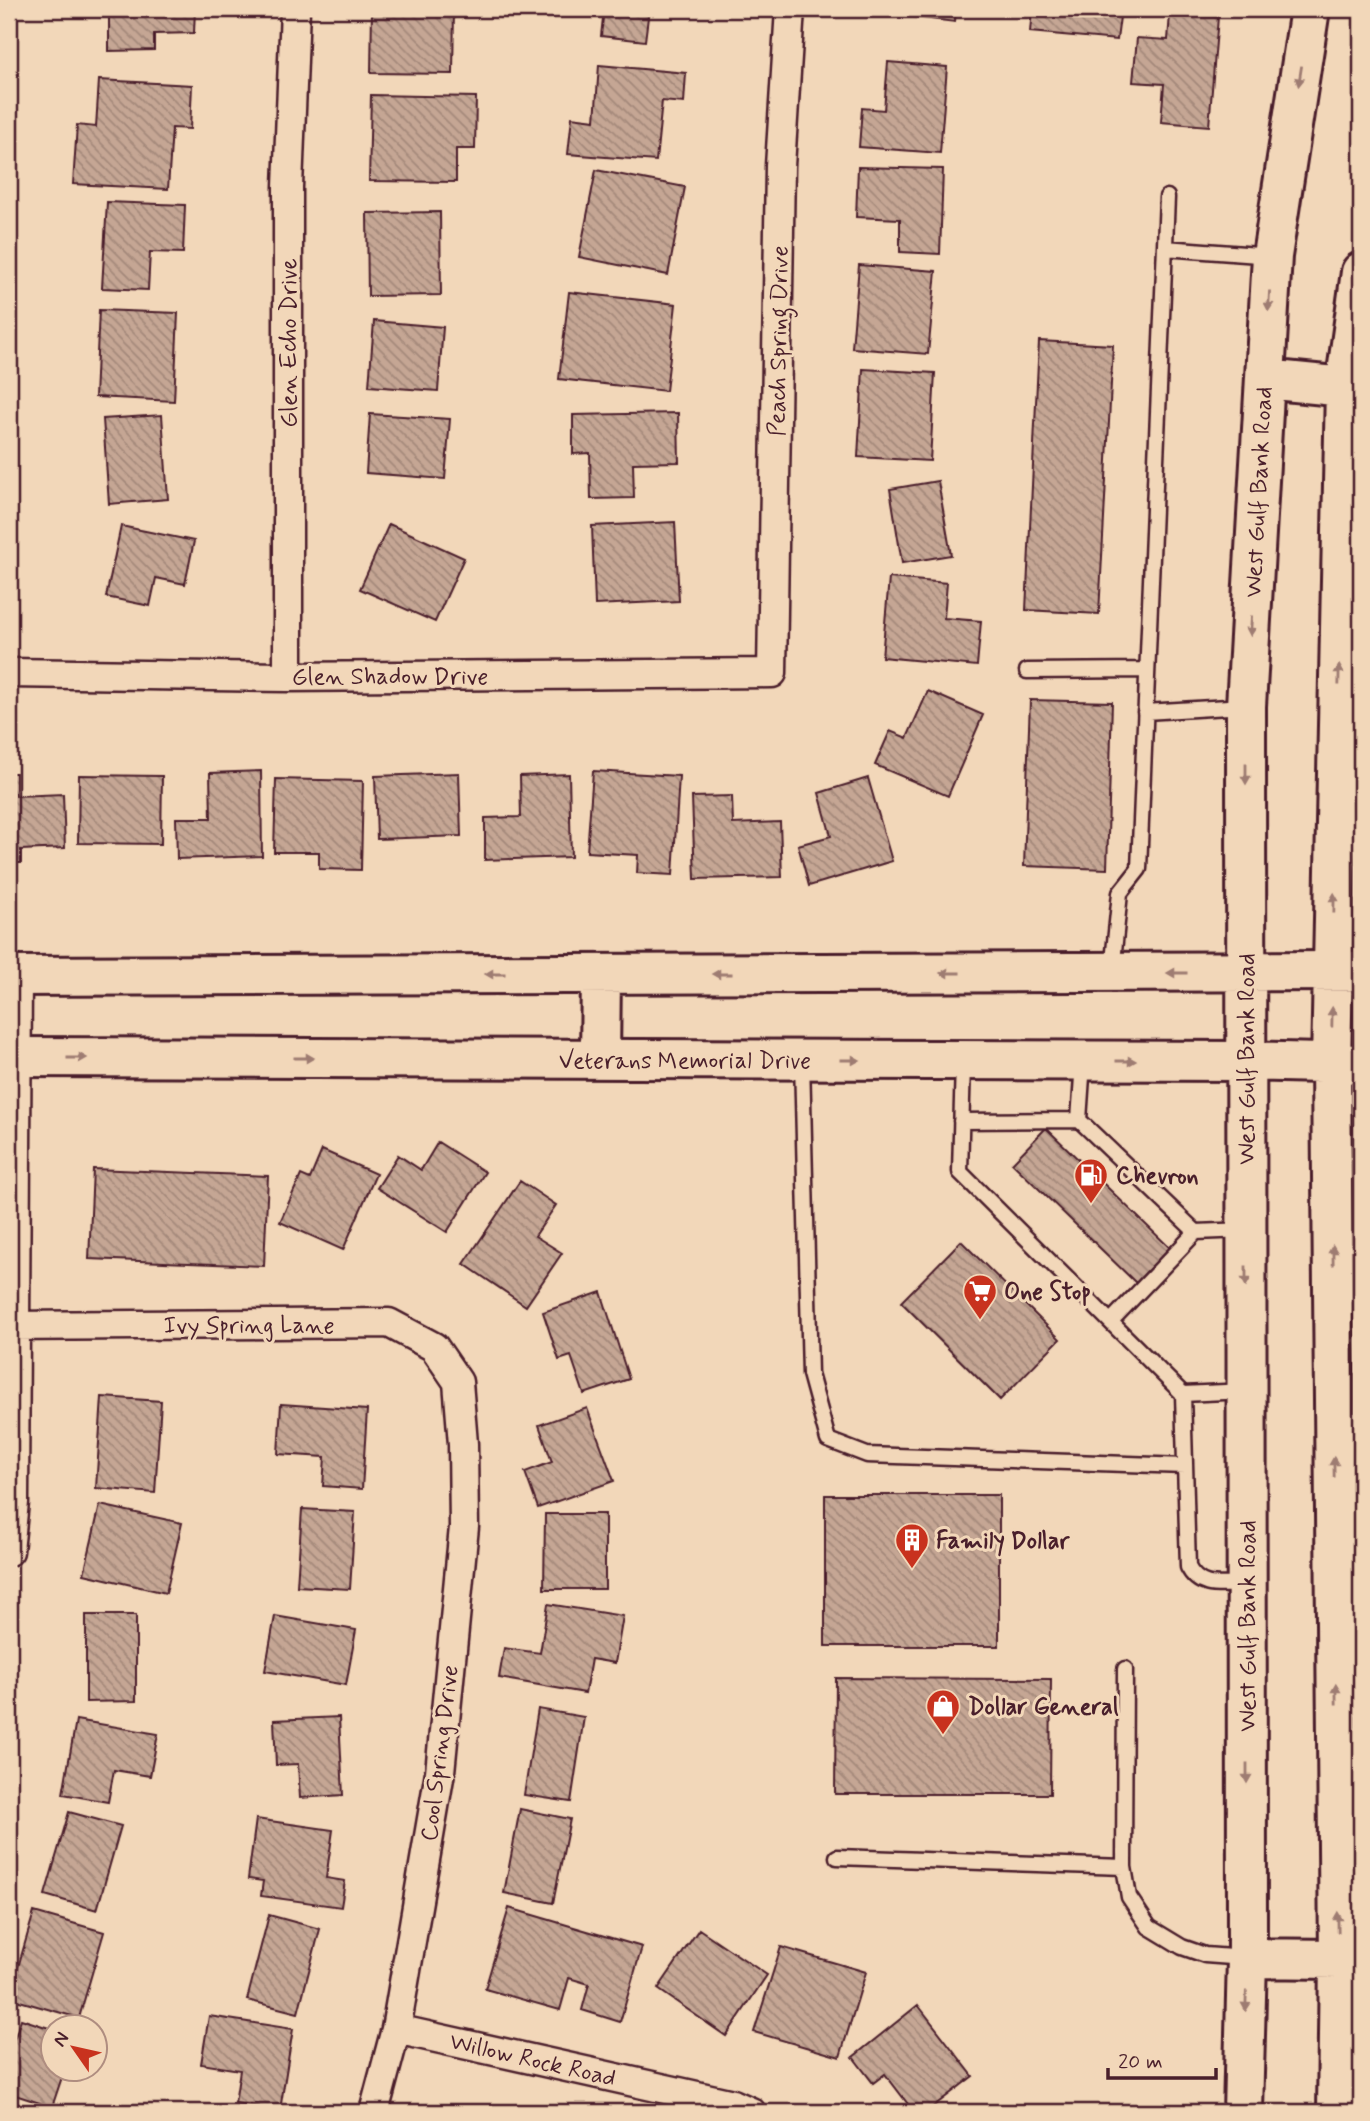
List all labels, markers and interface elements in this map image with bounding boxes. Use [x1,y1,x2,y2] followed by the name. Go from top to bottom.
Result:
[1294,65,1305,87] one-way arrow
[762,245,800,437] street label: Peach Spring Drive
[274,258,305,428] street label: Glen Echo Drive
[1263,291,1274,313] one-way arrow
[1238,386,1281,598] street label: West Gulf Bank Road
[1245,616,1256,638] one-way arrow
[292,662,488,693] street label: Glen Shadow Drive
[1333,664,1344,686] one-way arrow
[1240,764,1252,786] one-way arrow
[1328,892,1340,914] one-way arrow
[1232,953,1263,1165] street label: West Gulf Bank Road
[938,967,960,979] one-way arrow
[1166,967,1188,979] one-way arrow
[483,968,505,980] one-way arrow
[711,968,733,980] one-way arrow
[1326,1006,1338,1028] one-way arrow
[559,1046,811,1077] street label: Veterans Memorial Drive
[66,1052,88,1064] one-way arrow
[294,1052,316,1064] one-way arrow
[840,1054,862,1066] one-way arrow
[1115,1055,1137,1067] one-way arrow
[1072,1156,1110,1205] fuel station icon: Chevron
[1116,1161,1199,1192] place label: Chevron
[1327,1244,1339,1266] one-way arrow
[1240,1266,1252,1288] one-way arrow
[961,1272,999,1321] supermarket icon: One Stop
[1004,1277,1091,1308] place label: One Stop
[163,1311,335,1342] street label: Ivy Spring Lane
[1328,1455,1340,1477] one-way arrow
[1233,1520,1264,1732] street label: West Gulf Bank Road
[893,1521,931,1570] building icon: Family Dollar
[936,1526,1071,1557] place label: Family Dollar
[414,1663,467,1843] street label: Cool Spring Drive
[1330,1683,1342,1705] one-way arrow
[924,1687,962,1736] shop icon: Dollar General
[968,1692,1119,1723] place label: Dollar General
[1241,1763,1253,1785] one-way arrow
[1333,1910,1344,1932] one-way arrow
[1240,1990,1251,2012] one-way arrow
[38,2012,108,2082] north arrow
[447,2026,619,2095] street label: Willow Rock Road
[47,2027,75,2052] text: N
[1108,2037,1216,2081] scale bar
[1118,2048,1163,2076] text: 20 m

